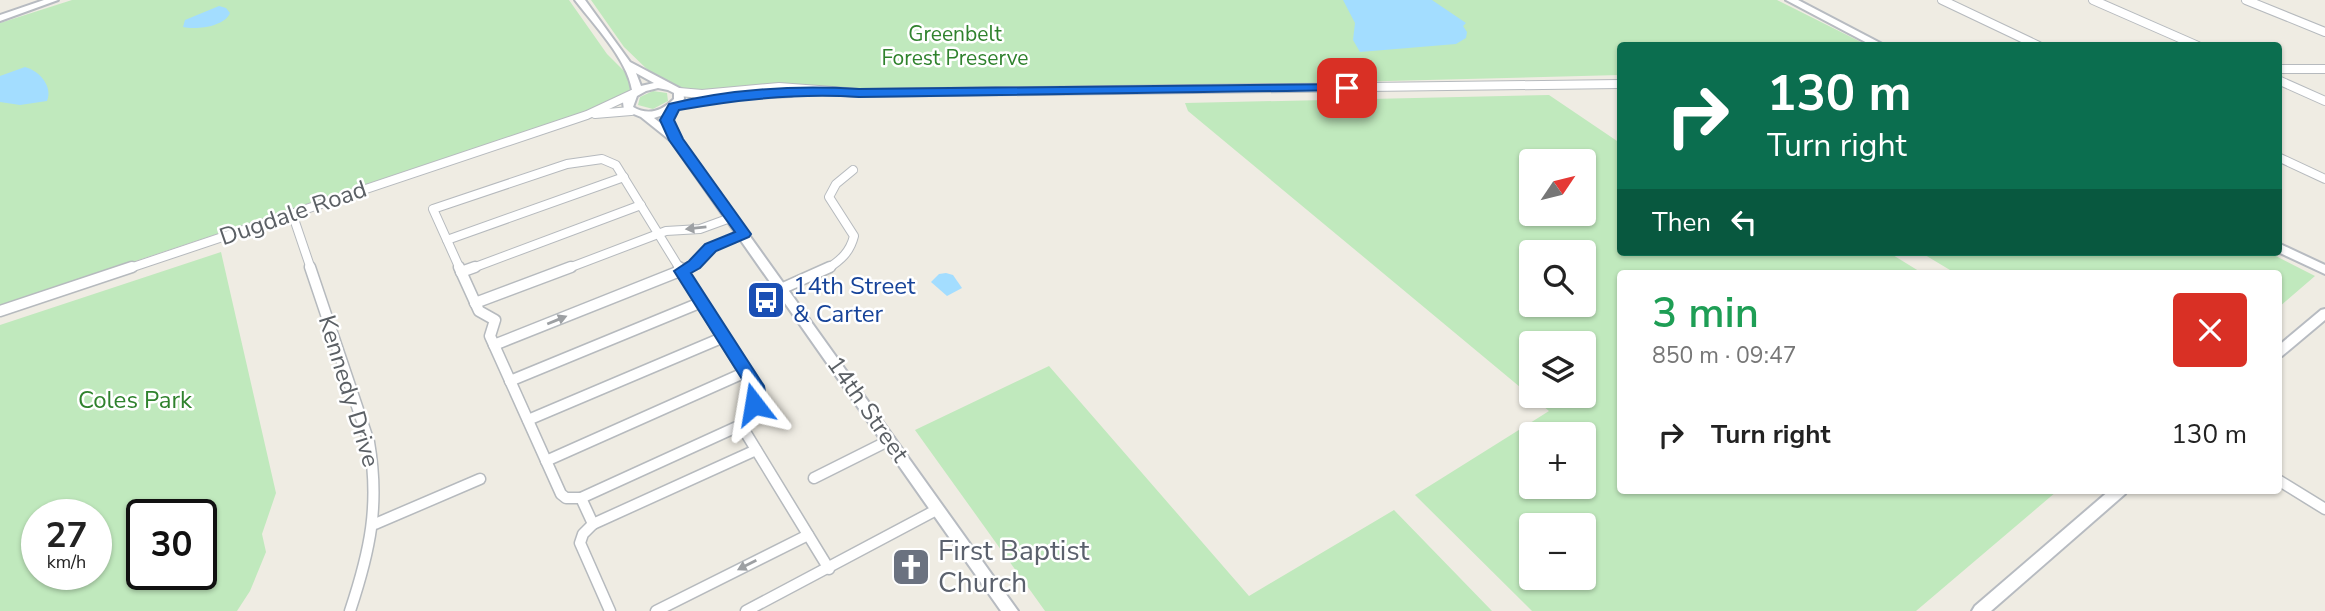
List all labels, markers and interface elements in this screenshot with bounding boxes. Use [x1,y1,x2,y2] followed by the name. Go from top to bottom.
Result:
[882,20,1028,72] park label: Greenbelt Forest Preserve
[1317,58,1377,118] pin
[1767,60,1911,127] text: 130 m
[1328,69,1366,107] icon: arrive
[1652,70,1743,161] icon: right
[1767,124,1907,167] text: Turn right
[1519,149,1596,226] north arrow
[1519,149,1596,590] map controls
[215,173,371,253] street label: Dugdale Road
[1725,203,1763,241] icon: left
[1652,205,1711,240] text: Then
[685,223,707,234] one-way arrow
[1519,240,1596,317] button: search
[793,270,916,330] place label: 14th Street & Carter
[745,279,787,321] bus stop icon: 14th Street & Carter
[1652,285,1759,342] text: 3 min
[2173,293,2247,367] button: close
[311,311,387,471] street label: Kennedy Drive
[547,315,568,326] one-way arrow
[1519,331,1596,408] button: layers
[1652,340,1797,371] text: 850 m · 09:47
[820,350,917,469] street label: 14th Street
[717,367,791,441] position arrow
[78,384,193,416] park label: Coles Park
[1652,416,1690,454] icon: right
[1711,417,1830,452] text: Turn right
[2171,417,2247,452] text: 130 m
[1519,422,1596,499] button: +
[126,499,217,590] speed limit sign: 30
[45,512,88,559] text: 27
[1519,513,1596,590] button: −
[938,532,1090,602] place label: First Baptist Church
[890,546,932,588] church icon: First Baptist Church
[47,550,86,574] text: km/h
[737,560,757,571] one-way arrow

